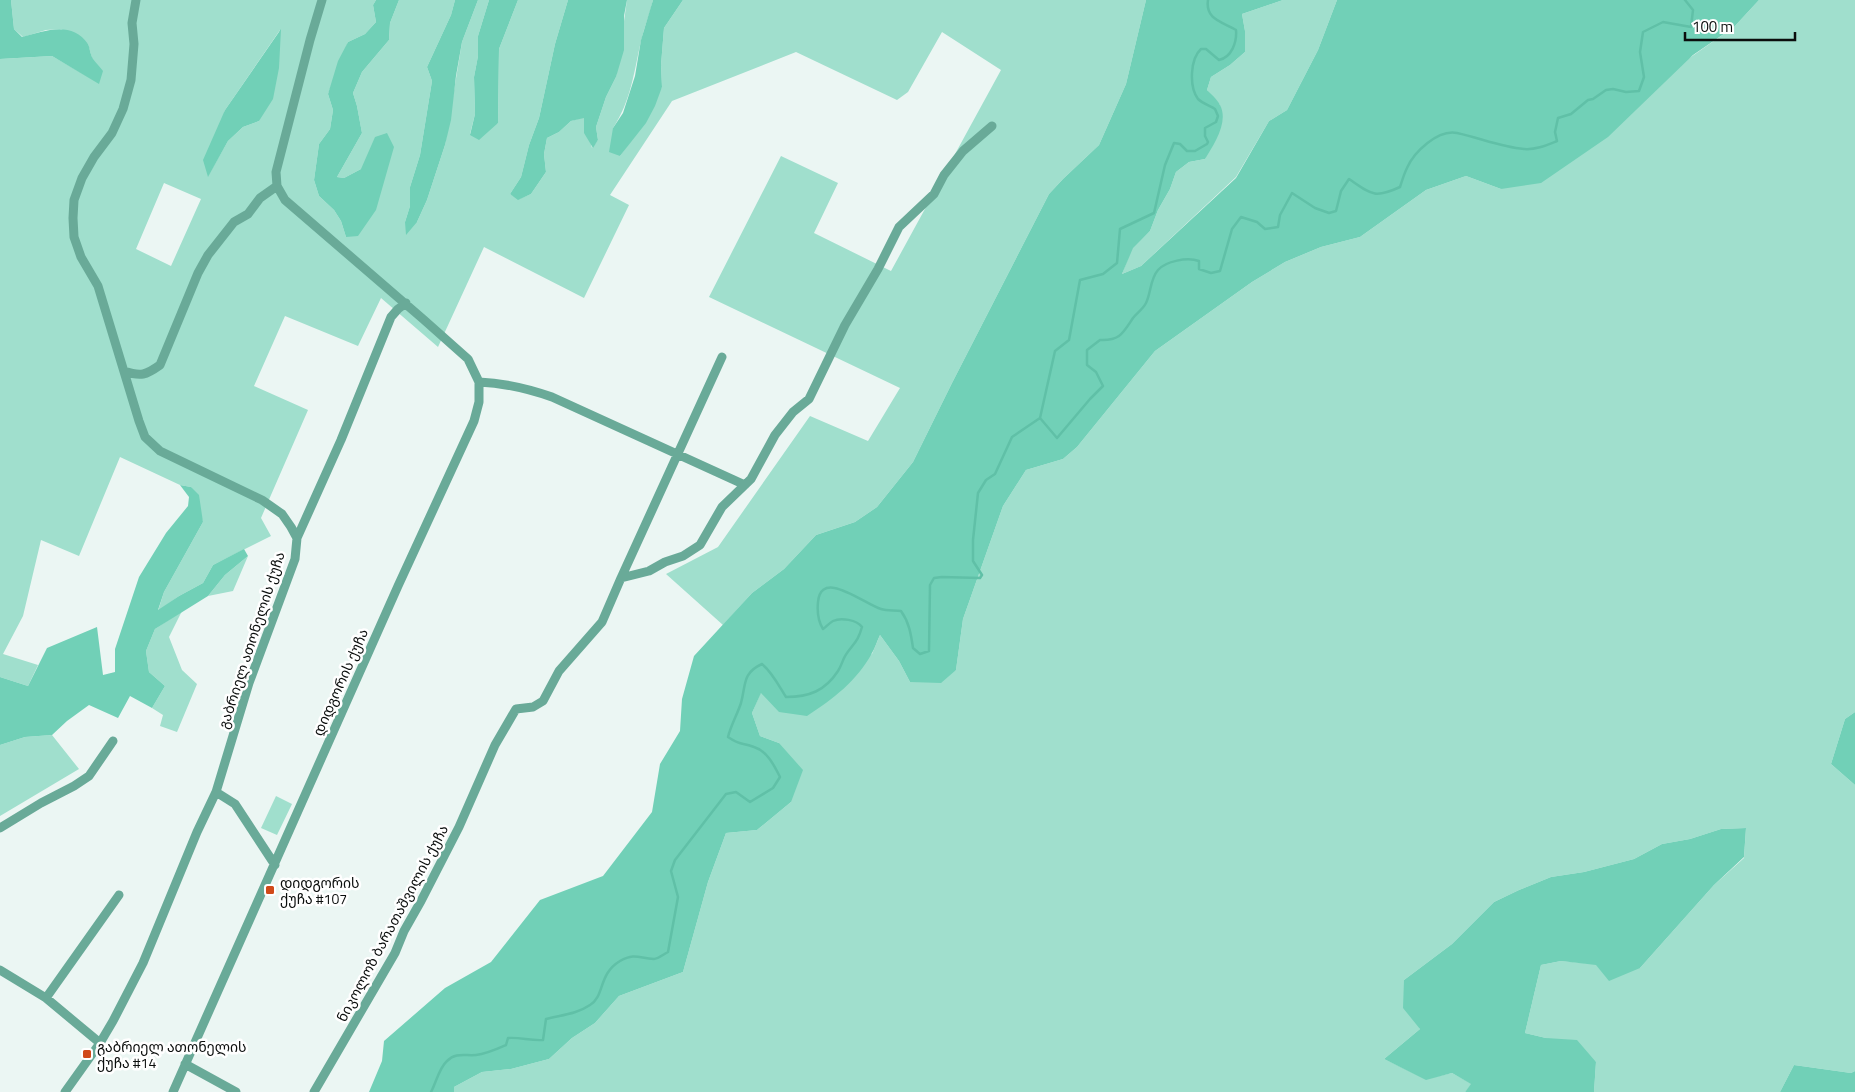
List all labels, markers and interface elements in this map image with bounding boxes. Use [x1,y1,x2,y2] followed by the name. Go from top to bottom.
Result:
[1685,10,1795,42] scale bar
[1692,15,1733,38] text: 100 m
[212,549,290,731] street label: გაბრიელ ათონელის ქუჩა
[307,625,373,739] street label: დიდგორის ქუჩა
[331,821,453,1025] street label: ნიკოლოზ ბარათაშვილის ქუჩა
[280,872,359,909] place label: დიდგორის ქუჩა #107
[264,884,276,896] marker: დიდგორის ქუჩა #107
[97,1036,247,1073] place label: გაბრიელ ათონელის ქუჩა #14
[81,1048,93,1060] marker: გაბრიელ ათონელის ქუჩა #14

